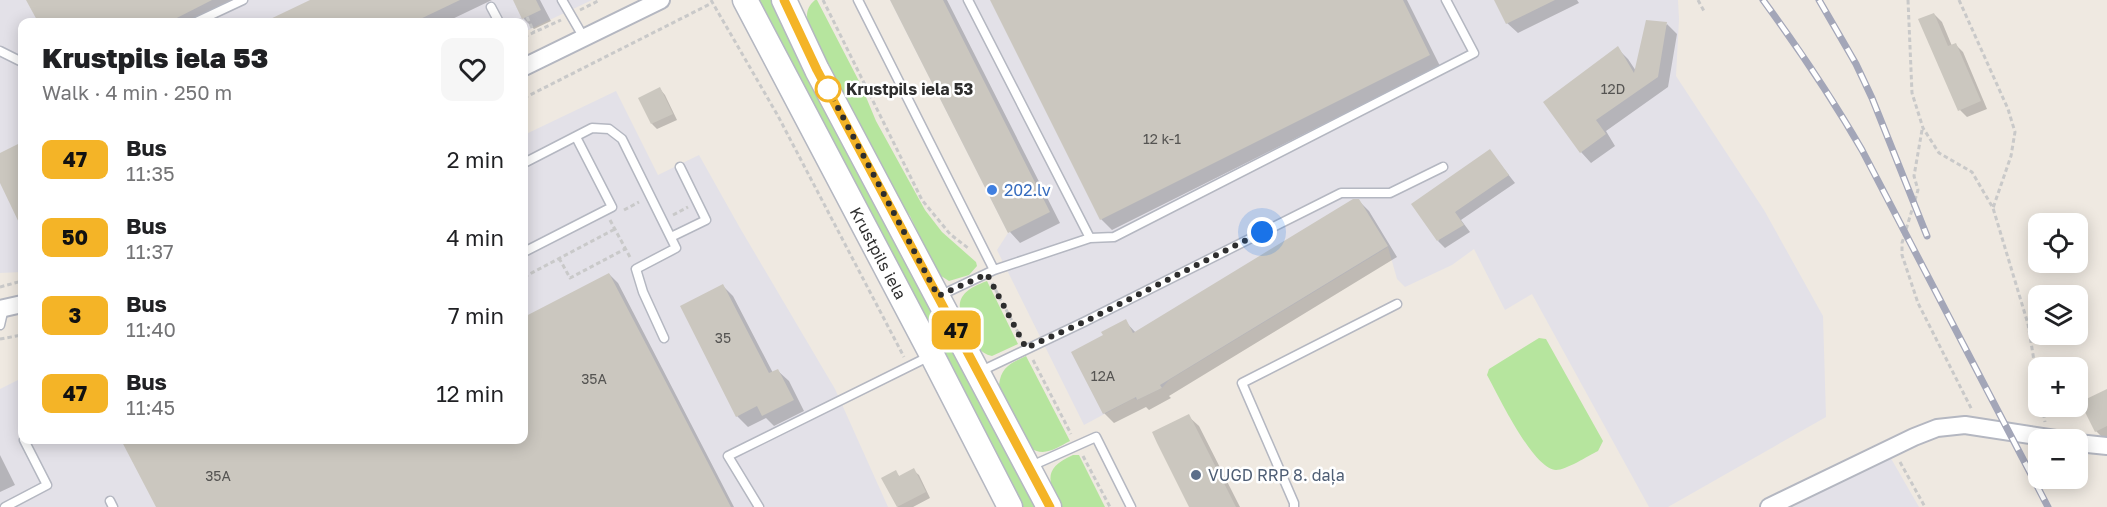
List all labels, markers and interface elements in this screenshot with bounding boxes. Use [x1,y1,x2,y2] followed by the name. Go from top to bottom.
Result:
[441,38,504,101] button: heart
[42,41,268,74] text: Krustpils iela 53
[815,76,841,102] marker: Krustpils iela 53
[846,79,973,99] place label: Krustpils iela 53
[42,80,232,104] text: Walk · 4 min · 250 m
[1601,80,1625,97] house number: 12D
[1143,130,1181,147] house number: 12 k-1
[126,134,167,161] text: Bus
[63,146,87,172] text: 47
[447,146,504,173] text: 2 min
[126,161,175,185] text: 11:35
[1004,180,1051,200] place label: 202.lv
[985,183,999,197] marker: 202.lv
[846,204,911,303] street label: Krustpils iela
[126,212,167,239] text: Bus
[2028,213,2088,489] map controls
[2028,213,2088,273] button: locate
[1247,217,1277,247] your location
[62,224,88,250] text: 50
[446,224,504,251] text: 4 min
[126,239,174,263] text: 11:37
[2028,285,2088,345] button: layers
[126,290,167,317] text: Bus
[69,302,81,328] text: 3
[448,302,504,329] text: 7 min
[929,310,983,350] line badge: 47
[126,317,176,341] text: 11:40
[944,317,968,343] text: 47
[715,329,731,346] house number: 35
[2028,357,2088,417] button: +
[1091,367,1116,384] house number: 12A
[126,368,167,395] text: Bus
[581,370,607,387] house number: 35A
[63,380,87,406] text: 47
[436,380,504,407] text: 12 min
[126,395,175,419] text: 11:45
[2028,429,2088,489] button: −
[1208,465,1345,485] place label: VUGD RRP 8. daļa
[205,467,231,484] house number: 35A
[1189,468,1203,482] marker: VUGD RRP 8. daļa

